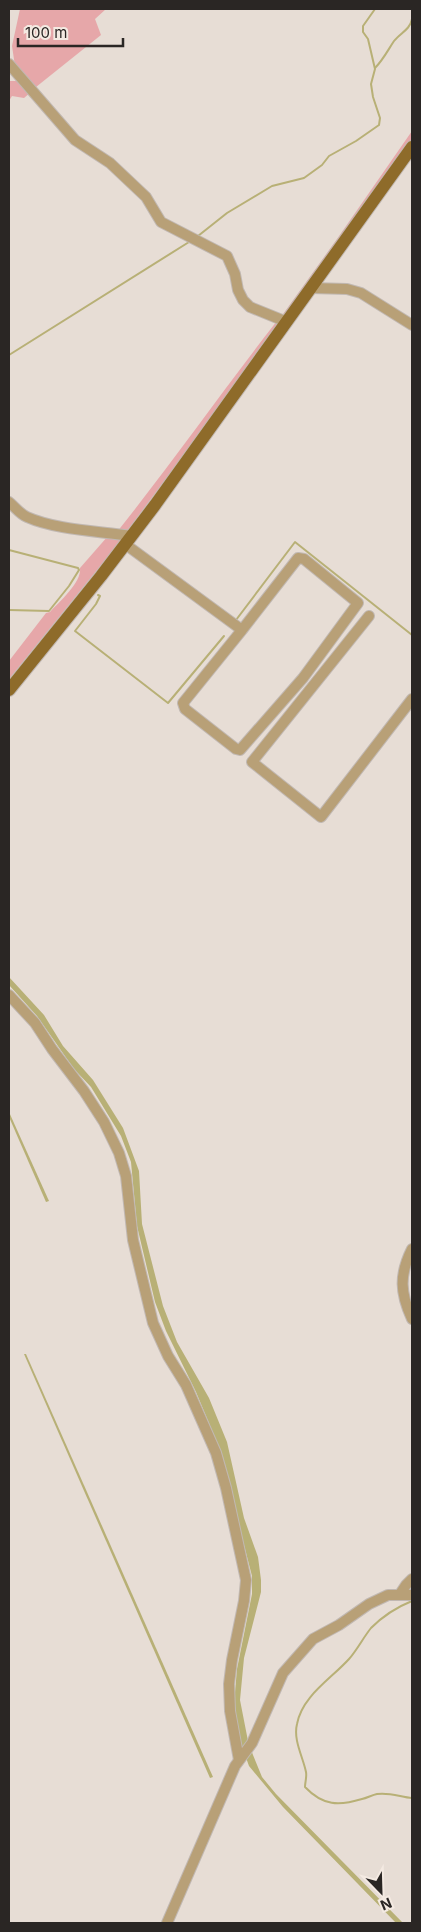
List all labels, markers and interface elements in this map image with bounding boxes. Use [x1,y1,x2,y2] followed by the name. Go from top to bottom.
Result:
[18,15,122,47] scale bar
[25,23,67,42] text: 100 m
[356,1867,406,1917] north arrow
[378,1895,395,1914] text: N

